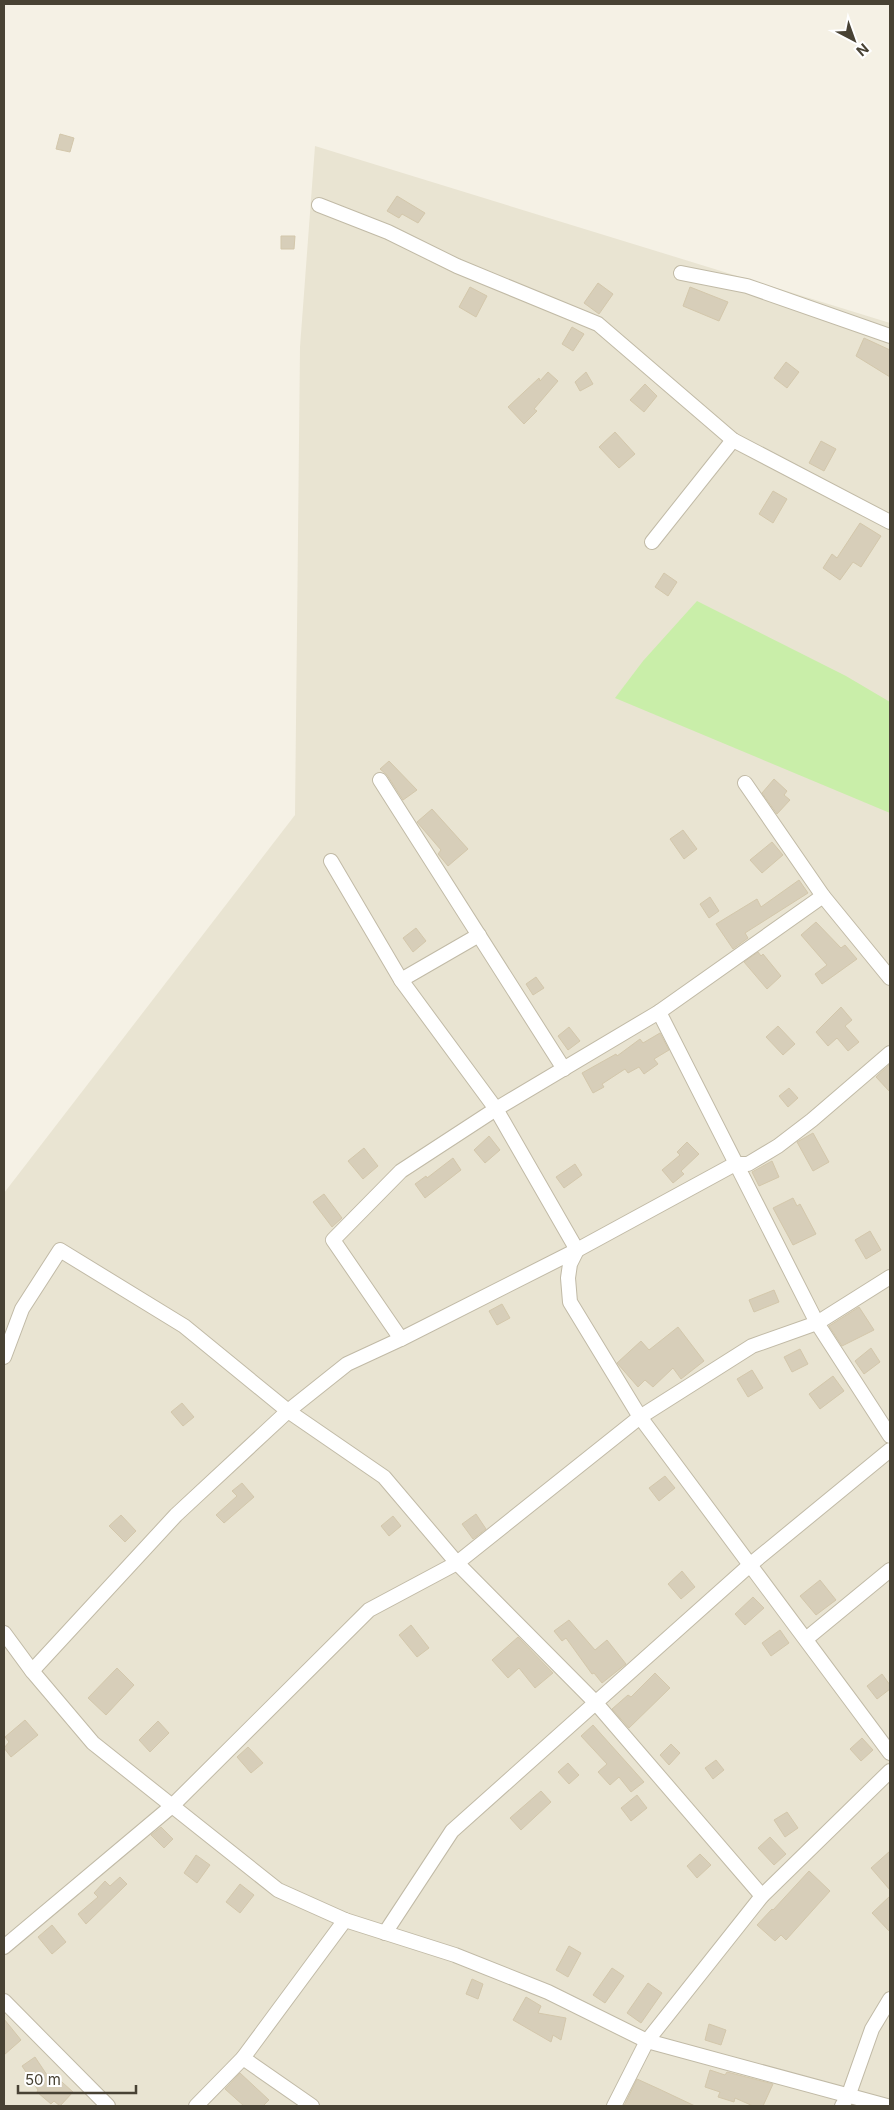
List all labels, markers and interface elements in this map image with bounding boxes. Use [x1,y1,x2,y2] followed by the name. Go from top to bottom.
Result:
[829,15,879,65] north arrow
[853,40,872,60] text: N
[18,2062,135,2094] scale bar
[25,2070,61,2089] text: 50 m

